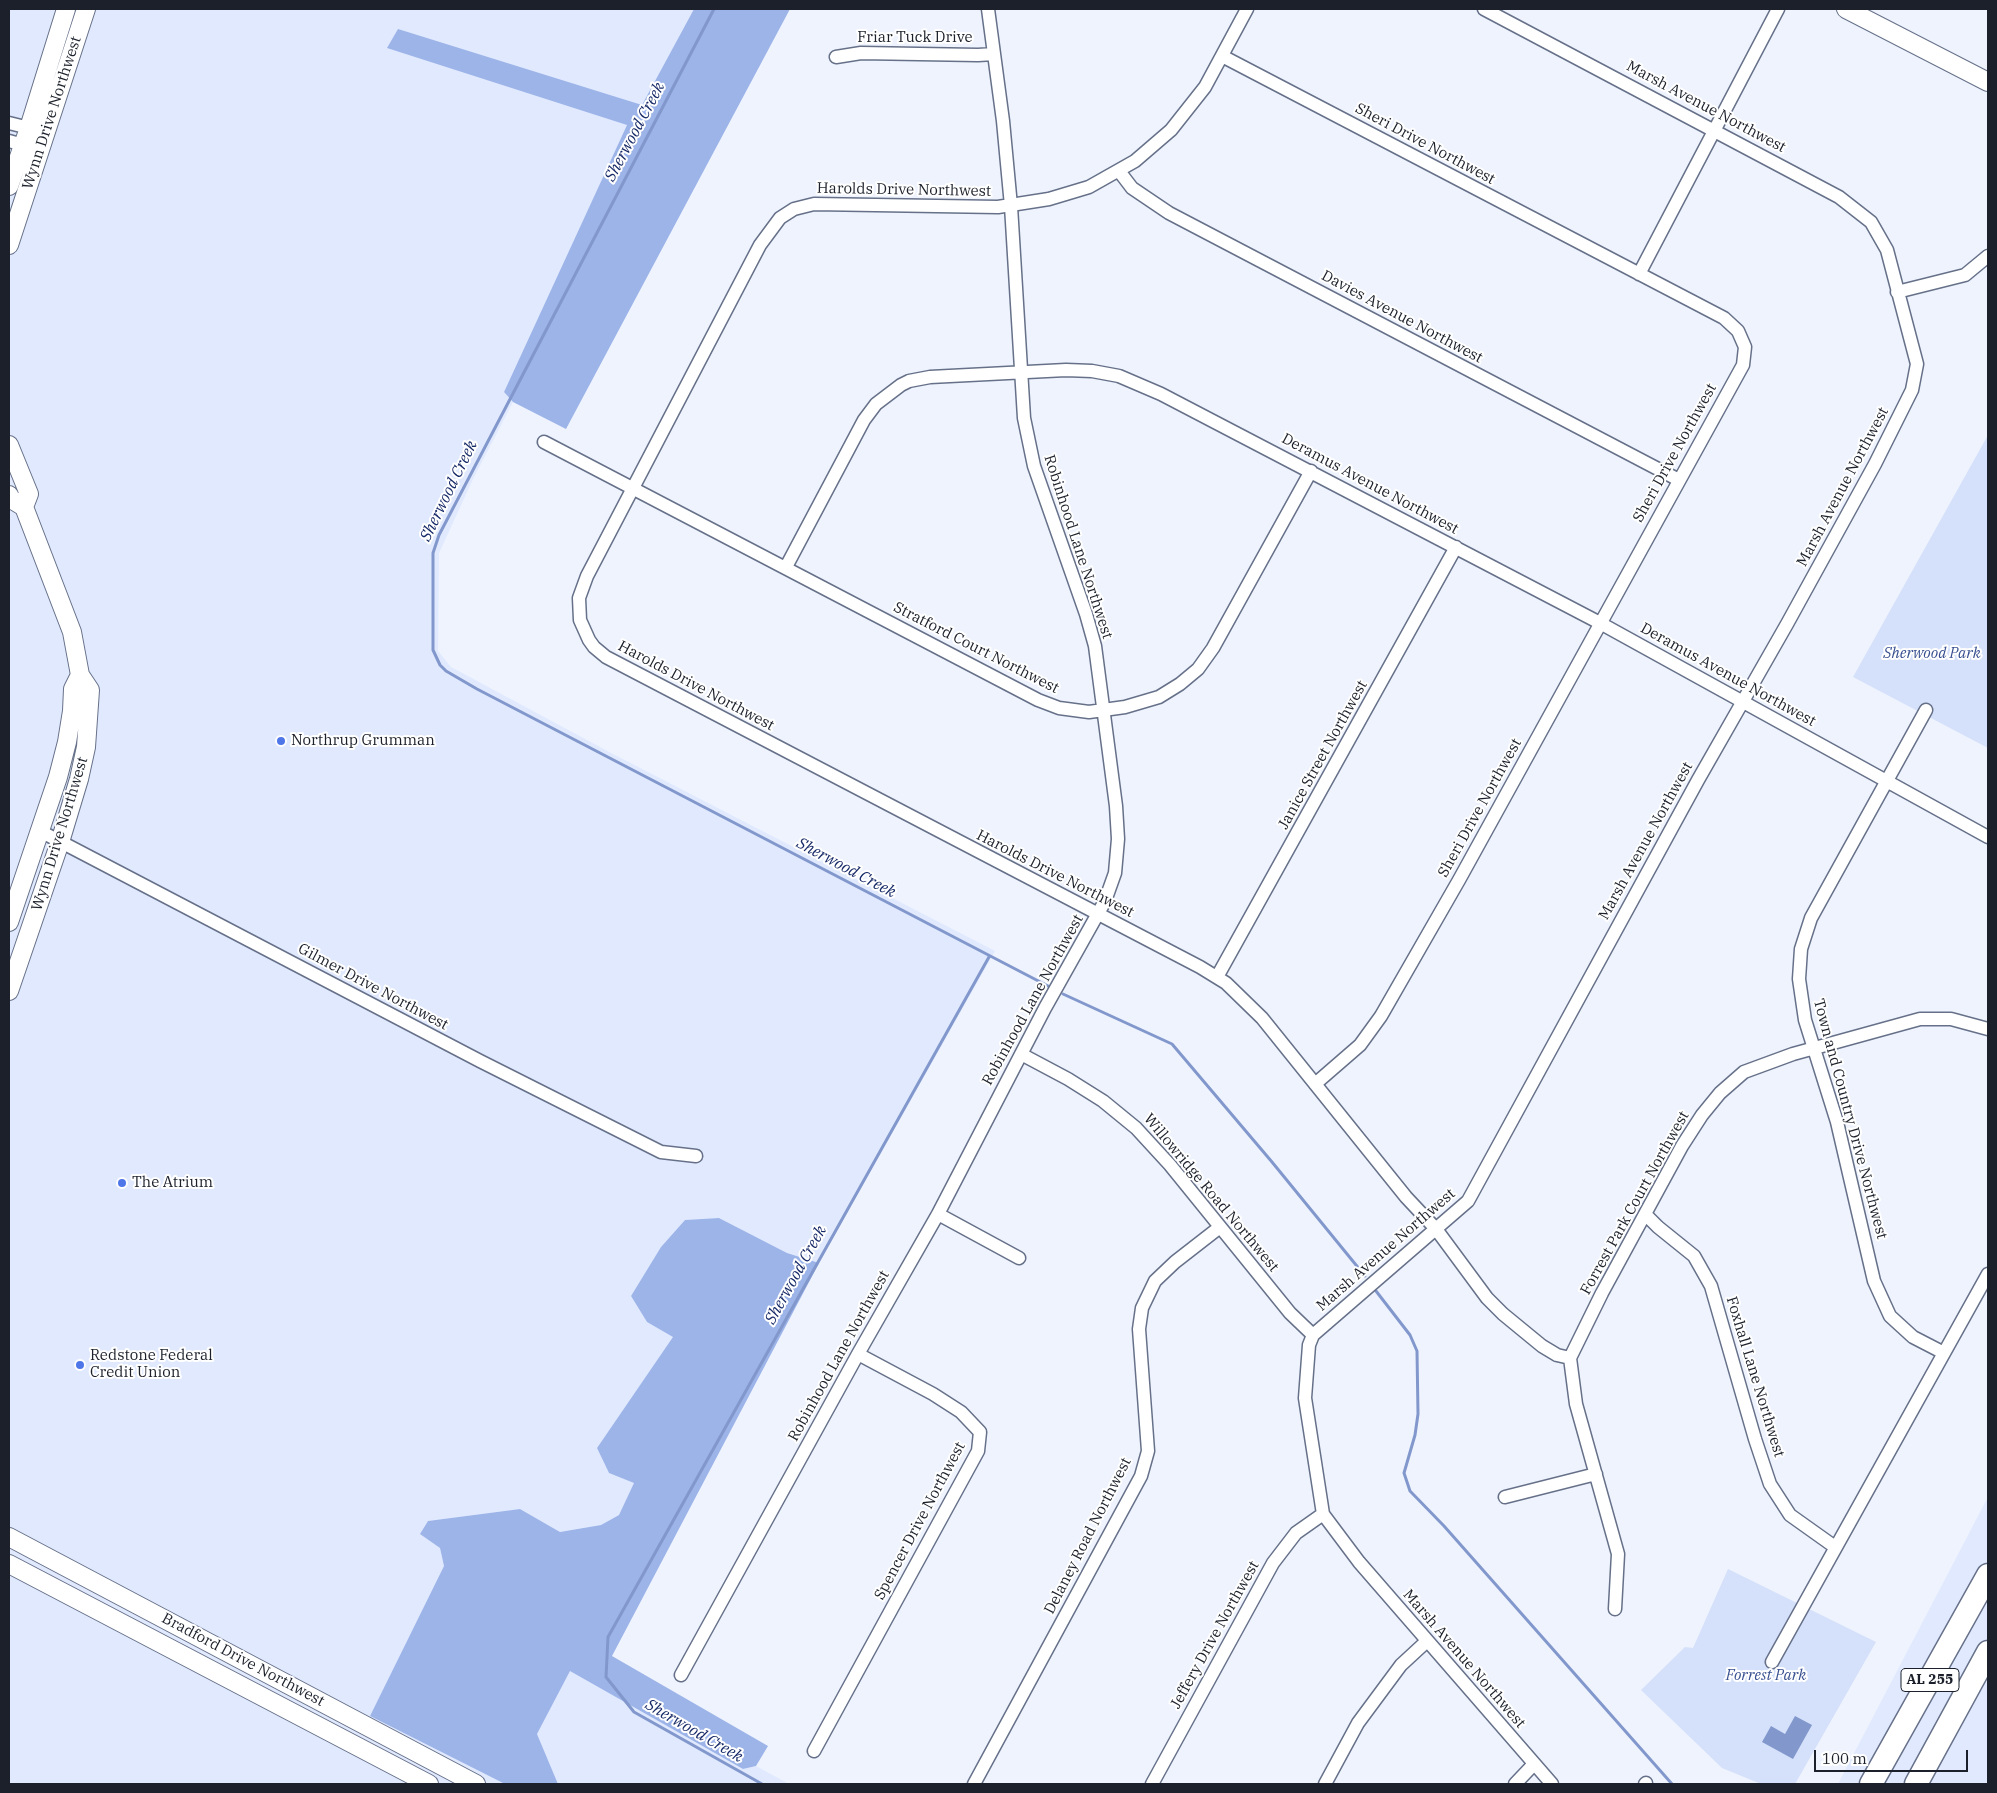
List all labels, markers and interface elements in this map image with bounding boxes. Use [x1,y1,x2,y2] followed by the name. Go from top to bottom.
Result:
[857,29,973,47] street label: Friar Tuck Drive
[19,34,85,192] street label: Wynn Drive Northwest
[1623,57,1789,157] street label: Marsh Avenue Northwest
[601,79,669,185] water label: Sherwood Creek
[1352,99,1498,189] street label: Sheri Drive Northwest
[817,179,991,201] street label: Harolds Drive Northwest
[1318,267,1486,367] street label: Davies Avenue Northwest
[1629,380,1721,526] street label: Sheri Drive Northwest
[1793,404,1893,570] street label: Marsh Avenue Northwest
[1279,430,1461,538] street label: Deramus Avenue Northwest
[416,438,482,544] water label: Sherwood Creek
[1040,453,1116,641] street label: Robinhood Lane Northwest
[890,598,1062,698] street label: Stratford Court Northwest
[1637,619,1819,731] street label: Deramus Avenue Northwest
[615,637,777,735] street label: Harolds Drive Northwest
[1883,645,1981,663] park label: Sherwood Park
[1275,677,1371,833] street label: Janice Street Northwest
[291,732,435,750] place label: Northrup Grumman
[275,735,287,747] marker: Northrup Grumman
[1434,735,1526,881] street label: Sheri Drive Northwest
[28,755,92,913] street label: Wynn Drive Northwest
[1595,759,1697,923] street label: Marsh Avenue Northwest
[973,826,1137,922] street label: Harolds Drive Northwest
[793,834,899,902] water label: Sherwood Creek
[978,911,1088,1089] street label: Robinhood Lane Northwest
[295,940,451,1034] street label: Gilmer Drive Northwest
[1809,997,1891,1241] street label: Town and Country Drive Northwest
[1577,1108,1693,1298] street label: Forrest Park Court Northwest
[1140,1110,1282,1276] street label: Willowridge Road Northwest
[132,1174,213,1192] place label: The Atrium
[116,1177,128,1189] marker: The Atrium
[1313,1185,1459,1315] street label: Marsh Avenue Northwest
[761,1222,831,1328] water label: Sherwood Creek
[784,1267,894,1445] street label: Robinhood Lane Northwest
[1722,1294,1788,1460] street label: Foxhall Lane Northwest
[90,1347,213,1382] place label: Redstone Federal Credit Union
[74,1359,86,1371] marker: Redstone Federal Credit Union
[871,1439,969,1603] street label: Spencer Drive Northwest
[1041,1455,1135,1617] street label: Delaney Road Northwest
[1167,1558,1263,1712] street label: Jeffery Drive Northwest
[1399,1586,1529,1732] street label: Marsh Avenue Northwest
[159,1609,327,1711] street label: Bradford Drive Northwest
[1726,1667,1806,1685] park label: Forrest Park
[1901,1668,1959,1692] road number: AL 255
[642,1695,746,1767] water label: Sherwood Creek
[1817,1740,1971,1772] scale bar
[1822,1749,1867,1768] text: 100 m

